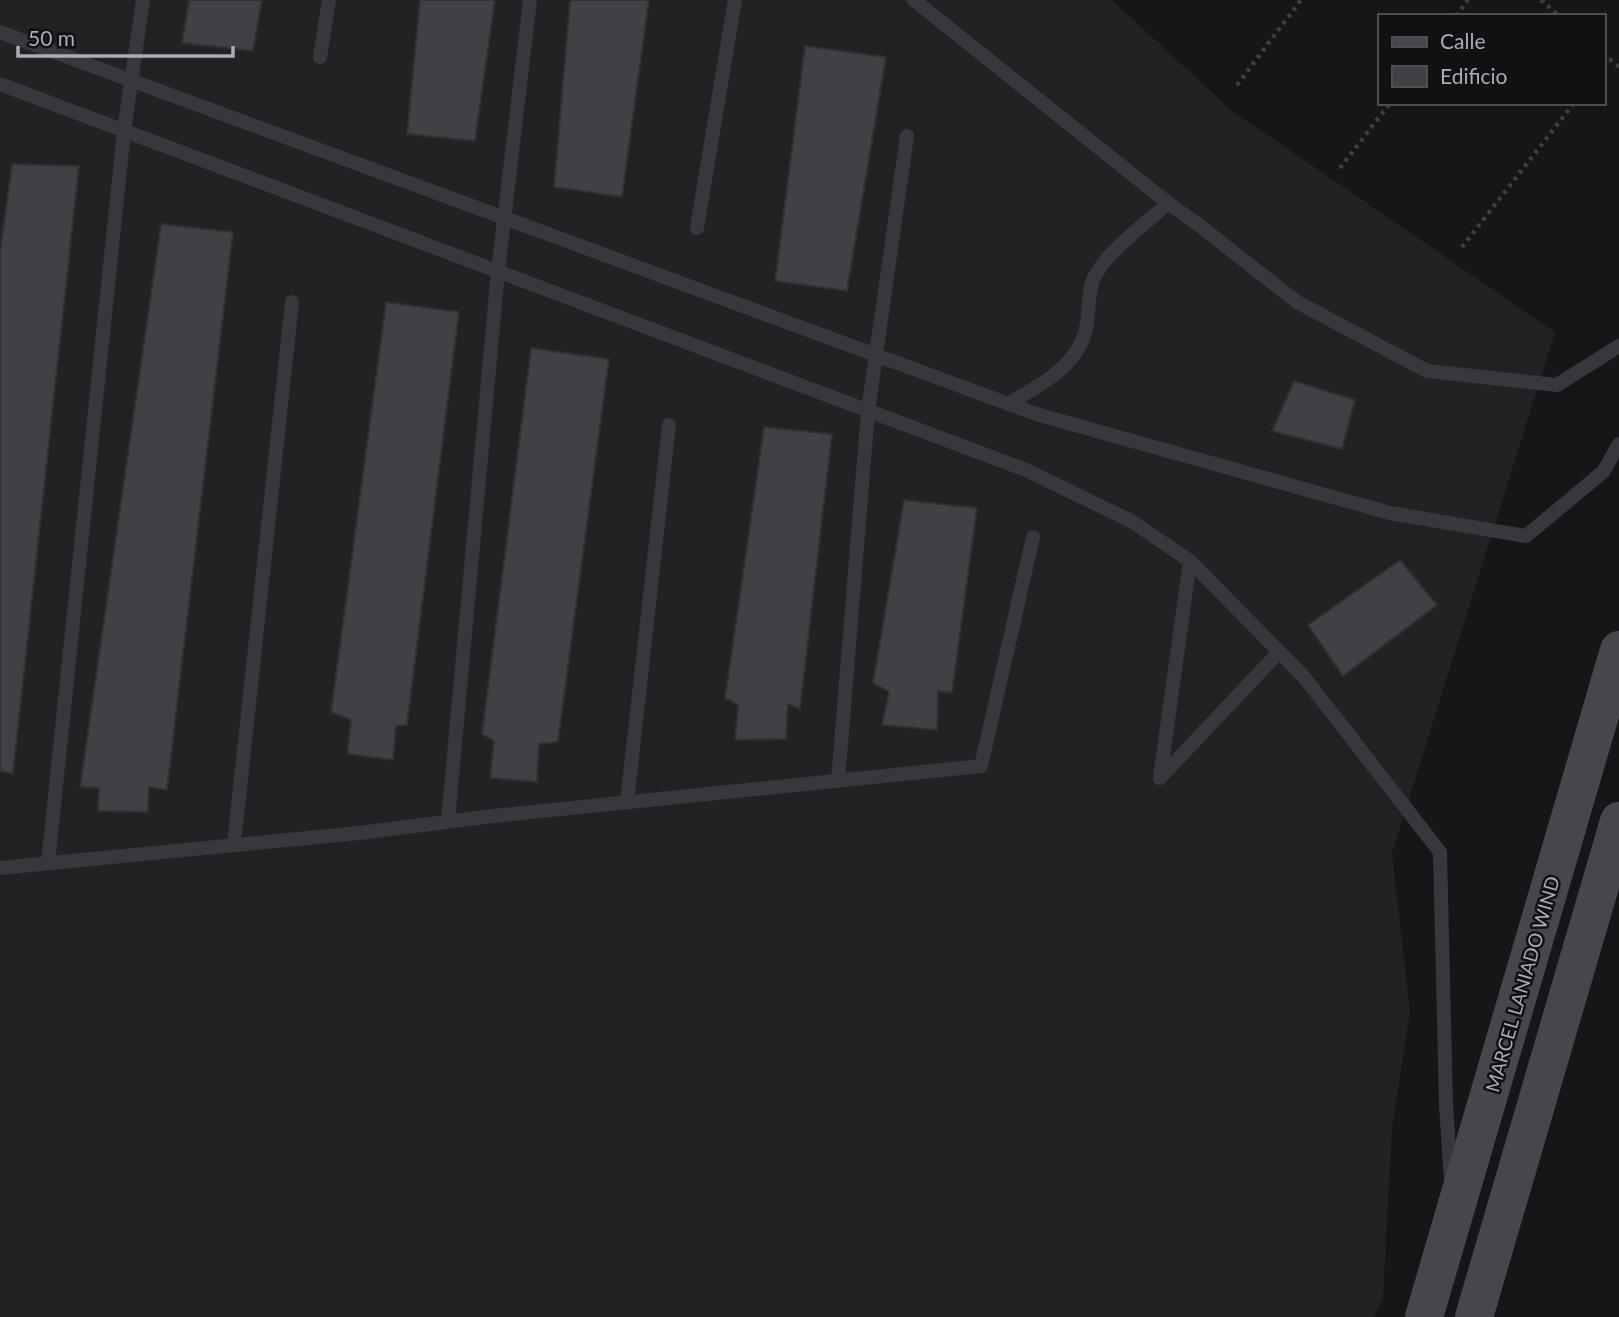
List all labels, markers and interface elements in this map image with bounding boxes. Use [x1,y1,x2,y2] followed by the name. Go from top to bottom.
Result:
[18,14,233,58] scale bar
[1378,14,1605,105] legend
[28,25,75,50] text: 50 m
[1440,28,1485,53] text: Calle
[1440,63,1508,88] text: Edificio
[1480,873,1564,1095] street label: MARCEL LANIADO WIND

